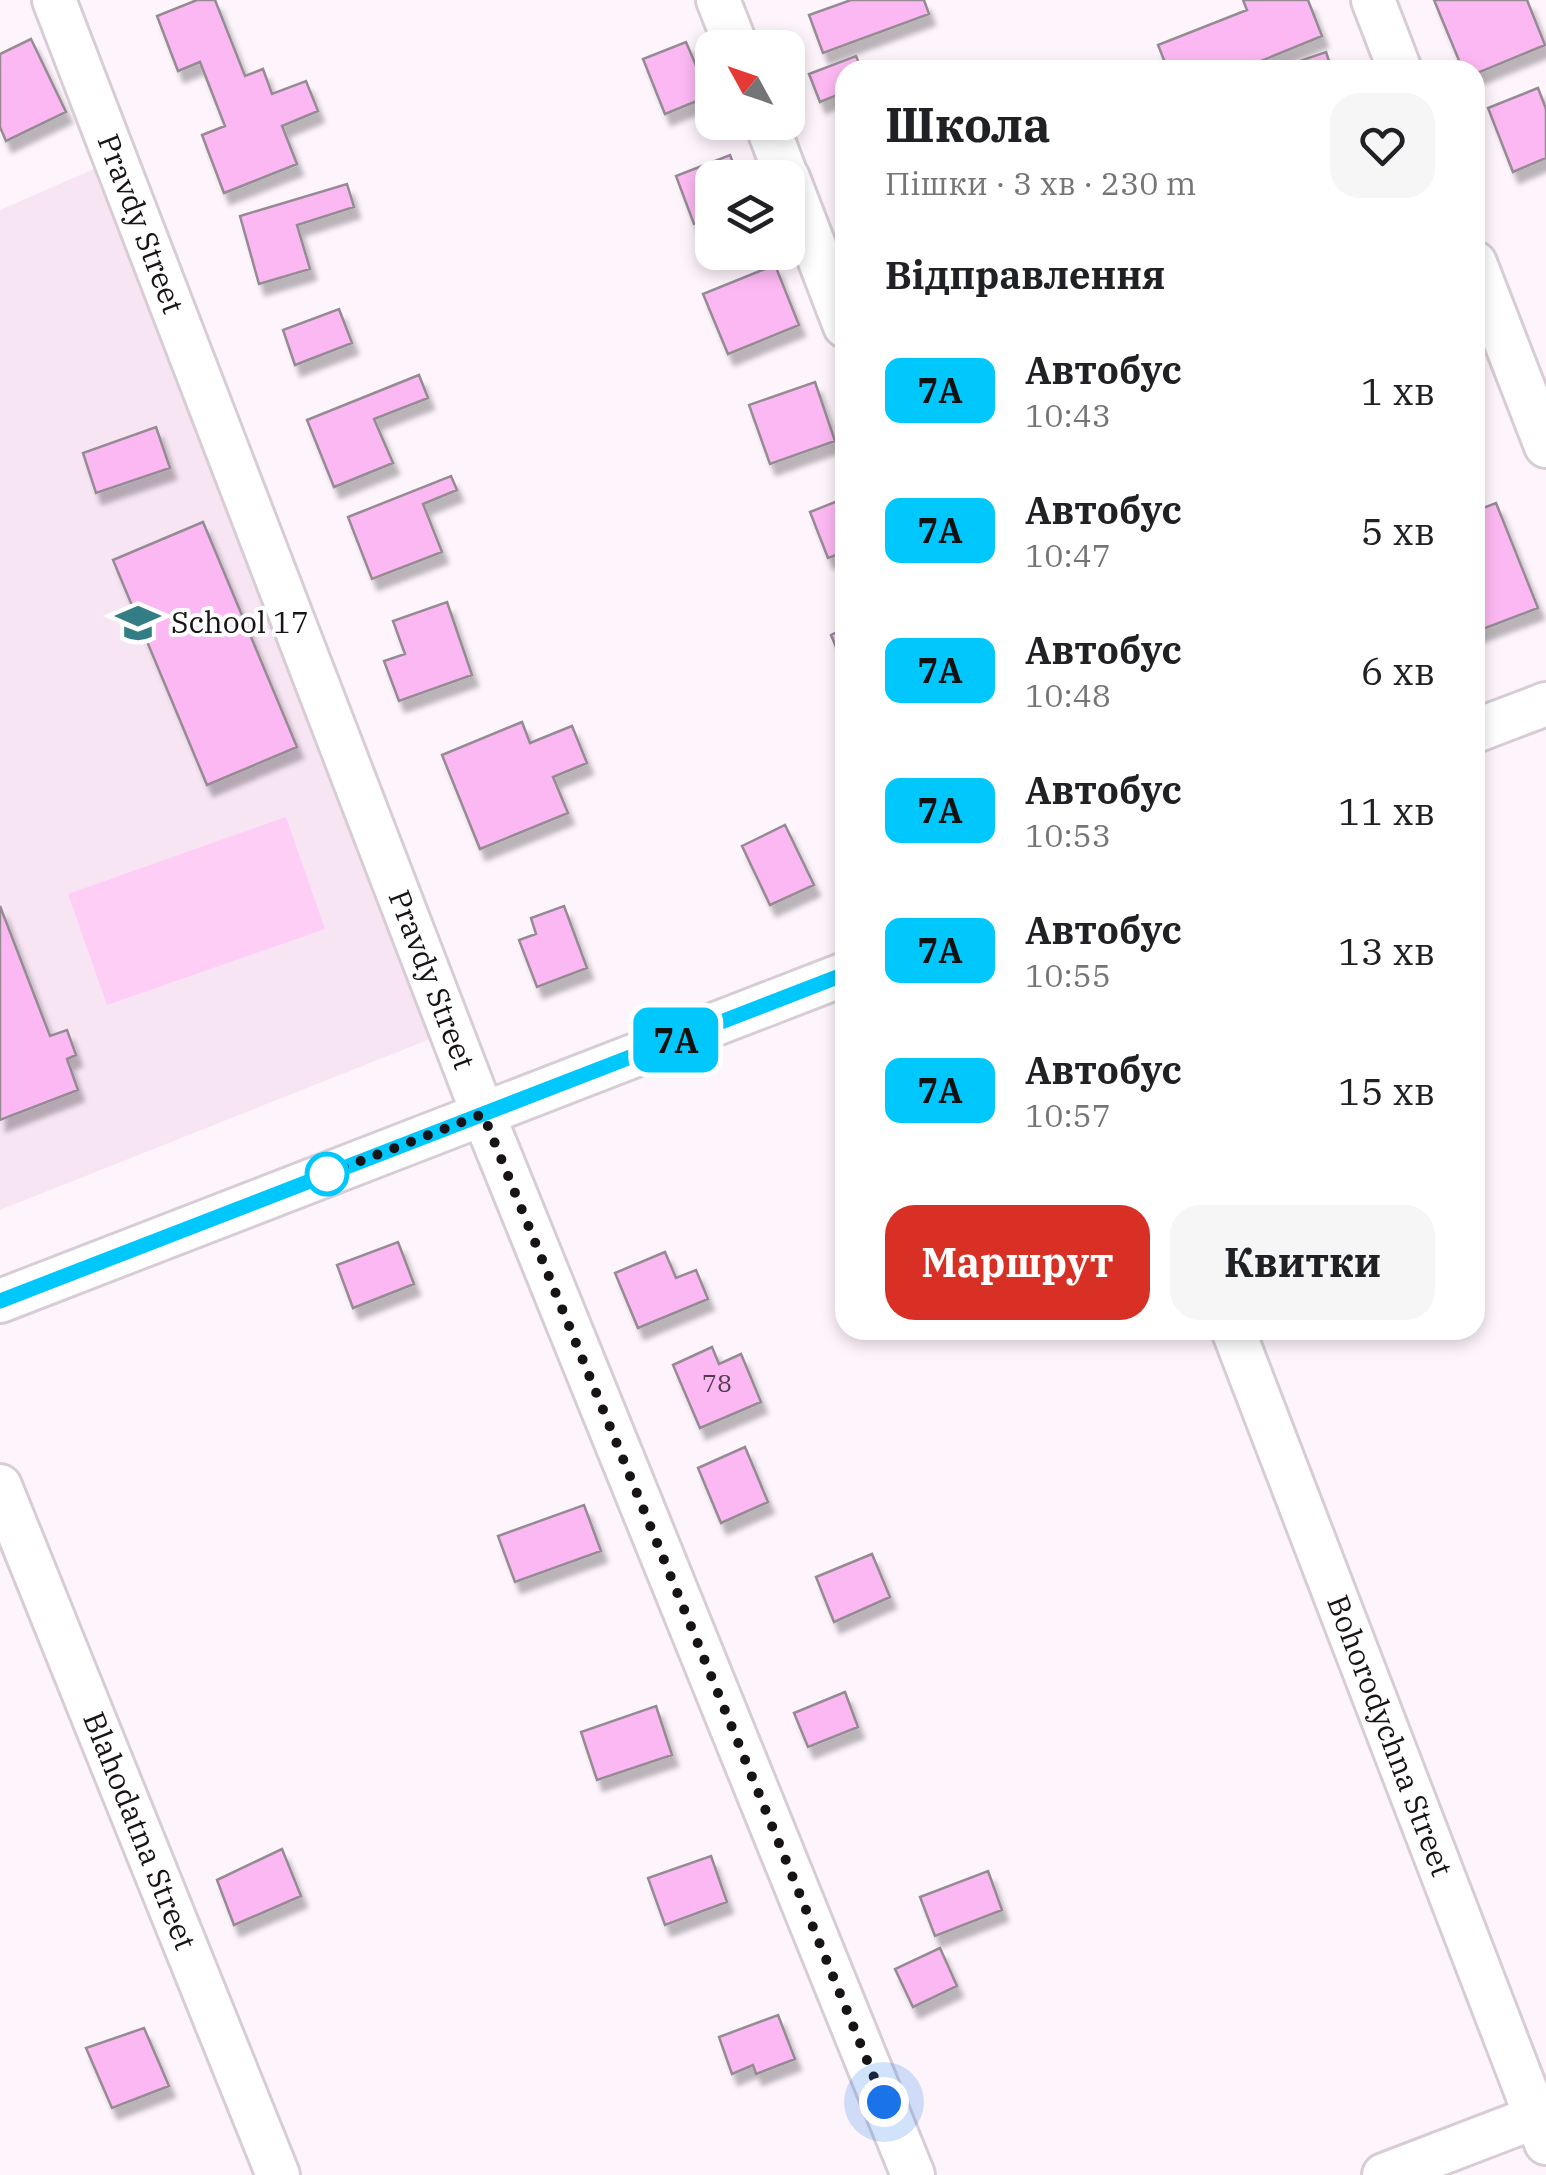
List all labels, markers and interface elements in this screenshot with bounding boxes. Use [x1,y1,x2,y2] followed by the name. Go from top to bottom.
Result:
[695,30,805,140] north arrow
[695,30,805,270] map controls
[885,93,1051,155] text: Школа
[1330,93,1435,198] button: heart
[89,128,194,319] street label: Pravdy Street
[695,160,805,270] button: layers
[885,162,1196,204] text: Пішки · 3 хв · 230 m
[885,250,1165,299] text: Відправлення
[1025,345,1182,394] text: Автобус
[1361,366,1435,415] text: 1 хв
[917,367,963,413] text: 7А
[1025,394,1111,436] text: 10:43
[1025,485,1182,534] text: Автобус
[1361,506,1435,555] text: 5 хв
[917,507,963,553] text: 7А
[1025,534,1111,576] text: 10:47
[114,599,162,647] school or university icon: School 17
[171,602,309,641] place label: School 17
[1025,625,1182,674] text: Автобус
[1361,646,1435,695] text: 6 хв
[917,647,963,693] text: 7А
[1025,674,1111,716] text: 10:48
[1025,765,1182,814] text: Автобус
[1338,786,1435,835] text: 11 хв
[917,787,963,833] text: 7А
[1025,814,1111,856] text: 10:53
[381,884,485,1075] street label: Pravdy Street
[1025,905,1182,954] text: Автобус
[1338,926,1435,975] text: 13 хв
[917,927,963,973] text: 7А
[1025,954,1111,996] text: 10:55
[631,1008,721,1072] line badge: 7А
[653,1017,699,1063] text: 7А
[1025,1045,1182,1094] text: Автобус
[1338,1066,1435,1115] text: 15 хв
[917,1067,963,1113] text: 7А
[1025,1094,1111,1136] text: 10:57
[306,1153,348,1195] unlabelled marker
[885,1205,1150,1320] button: Маршрут
[1170,1205,1435,1320] button: Квитки
[702,1366,732,1399] house number: 78
[1319,1589,1462,1882] street label: Bohorodychna Street
[75,1706,206,1955] street label: Blahodatna Street
[859,2077,909,2127] your location

